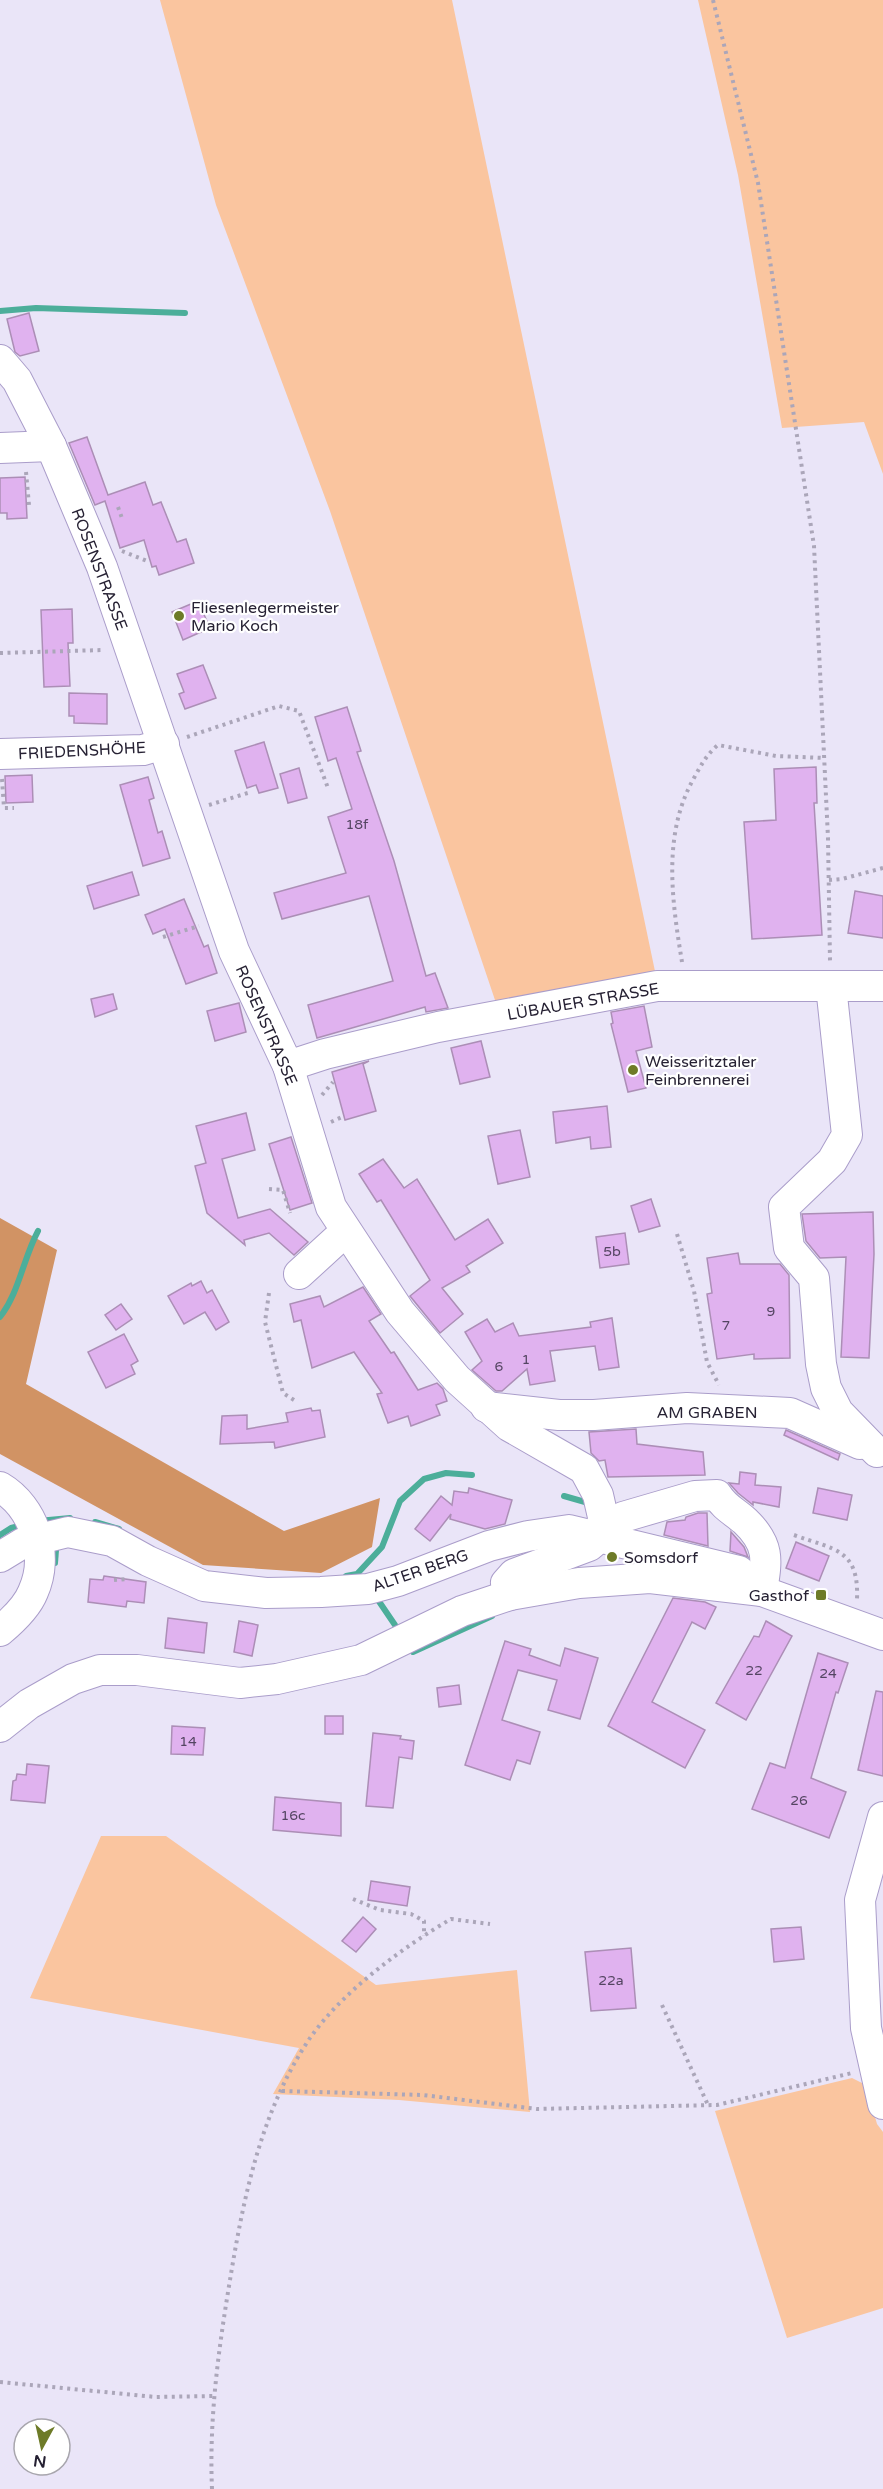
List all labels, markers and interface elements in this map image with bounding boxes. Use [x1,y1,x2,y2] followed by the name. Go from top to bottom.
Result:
[67,505,132,633] street label: ROSENSTRASSE
[191,598,340,636] place label: Fliesenlegermeister Mario Koch
[172,609,186,623] marker: Fliesenlegermeister Mario Koch
[18,738,147,764] street label: FRIEDENSHÖHE
[346,816,369,833] house number: 18f
[231,962,302,1089] street label: ROSENSTRASSE
[506,979,661,1025] street label: LÜBAUER STRASSE
[645,1052,757,1090] place label: Weisseritztaler Feinbrennerei
[626,1063,640,1077] marker: Weisseritztaler Feinbrennerei
[603,1243,621,1260] house number: 5b
[767,1303,775,1320] house number: 9
[722,1317,730,1334] house number: 7
[522,1351,530,1368] house number: 1
[495,1358,504,1375] house number: 6
[656,1403,758,1423] street label: AM GRABEN
[370,1545,471,1597] street label: ALTER BERG
[624,1548,699,1568] place label: Somsdorf
[605,1550,619,1564] marker: Somsdorf
[749,1586,810,1606] place label: Gasthof
[814,1588,828,1602] marker: Gasthof
[745,1662,763,1679] house number: 22
[819,1665,837,1682] house number: 24
[179,1733,197,1750] house number: 14
[790,1792,808,1809] house number: 26
[280,1807,306,1824] house number: 16c
[598,1972,624,1989] house number: 22a
[12,2417,72,2477] north arrow
[32,2450,48,2472] text: N

